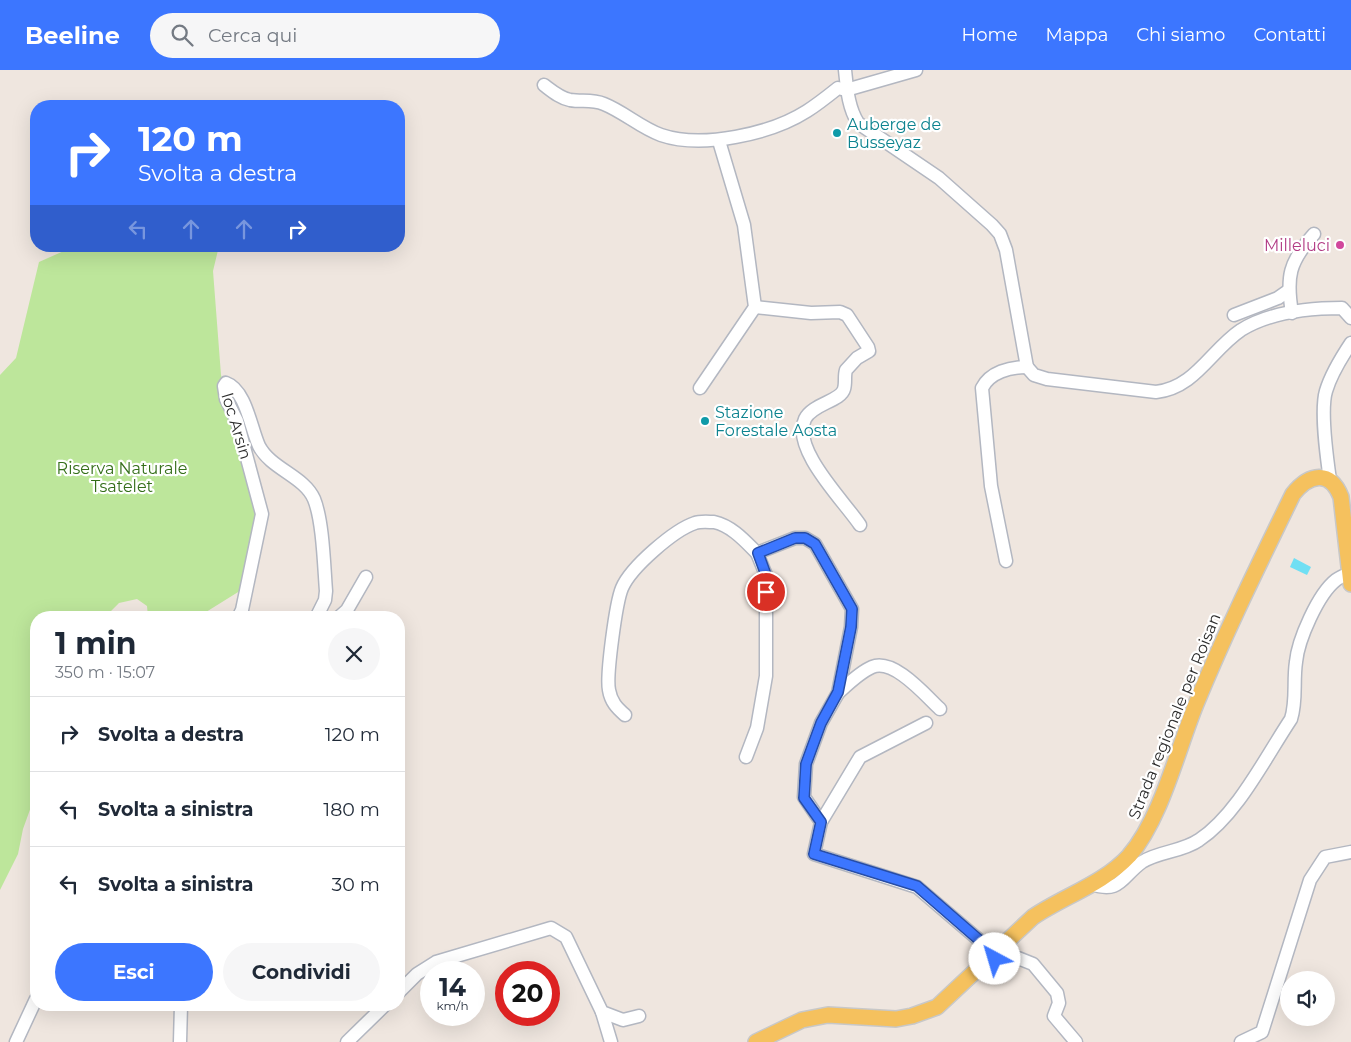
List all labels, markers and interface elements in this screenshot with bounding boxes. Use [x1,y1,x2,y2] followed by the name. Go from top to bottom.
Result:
[150,13,500,58] search box
[25,21,120,50] text: Beeline
[168,21,196,49] icon: search
[208,24,297,47] text: Cerca qui
[962,24,1018,46] text: Home
[1046,24,1108,46] text: Mappa
[1136,24,1225,46] text: Chi siamo
[1253,24,1326,46] text: Contatti
[847,115,941,152] place label: Auberge de Busseyaz
[138,117,243,160] text: 120 m
[55,120,120,185] icon: right
[831,127,843,139] marker: Auberge de Busseyaz
[138,160,297,187] text: Svolta a destra
[124,215,152,243] icon: left
[177,215,205,243] icon: ahead
[230,215,258,243] icon: ahead
[283,215,311,243] icon: right
[1264,236,1330,255] place label: Milleluci
[1334,239,1346,251] marker: Milleluci
[217,391,256,462] street label: loc Arsin
[715,403,837,440] place label: Stazione Forestale Aosta
[699,415,711,427] marker: Stazione Forestale Aosta
[57,459,187,496] park label: Riserva Naturale Tsatelet
[745,571,787,613] pin
[752,578,780,606] icon: arrive
[1124,610,1225,822] street label: Strada regionale per Roisan
[55,625,136,662] text: 1 min
[328,628,380,680] button: close
[55,663,155,682] text: 350 m · 15:07
[55,720,83,748] icon: right
[98,723,244,746] text: Svolta a destra
[325,723,380,746] text: 120 m
[55,795,83,823] icon: left
[98,798,253,821] text: Svolta a sinistra
[323,798,380,821] text: 180 m
[55,870,83,898] icon: left
[98,873,253,896] text: Svolta a sinistra
[332,873,380,896] text: 30 m
[968,932,1020,984] position arrow
[55,943,213,1001] button: Esci
[223,943,380,1001] button: Condividi
[495,961,560,1026] speed limit sign: 20
[1280,971,1335,1026] map controls
[1280,971,1335,1026] button: sound
[439,972,466,1002] text: 14
[436,998,469,1013] text: km/h

